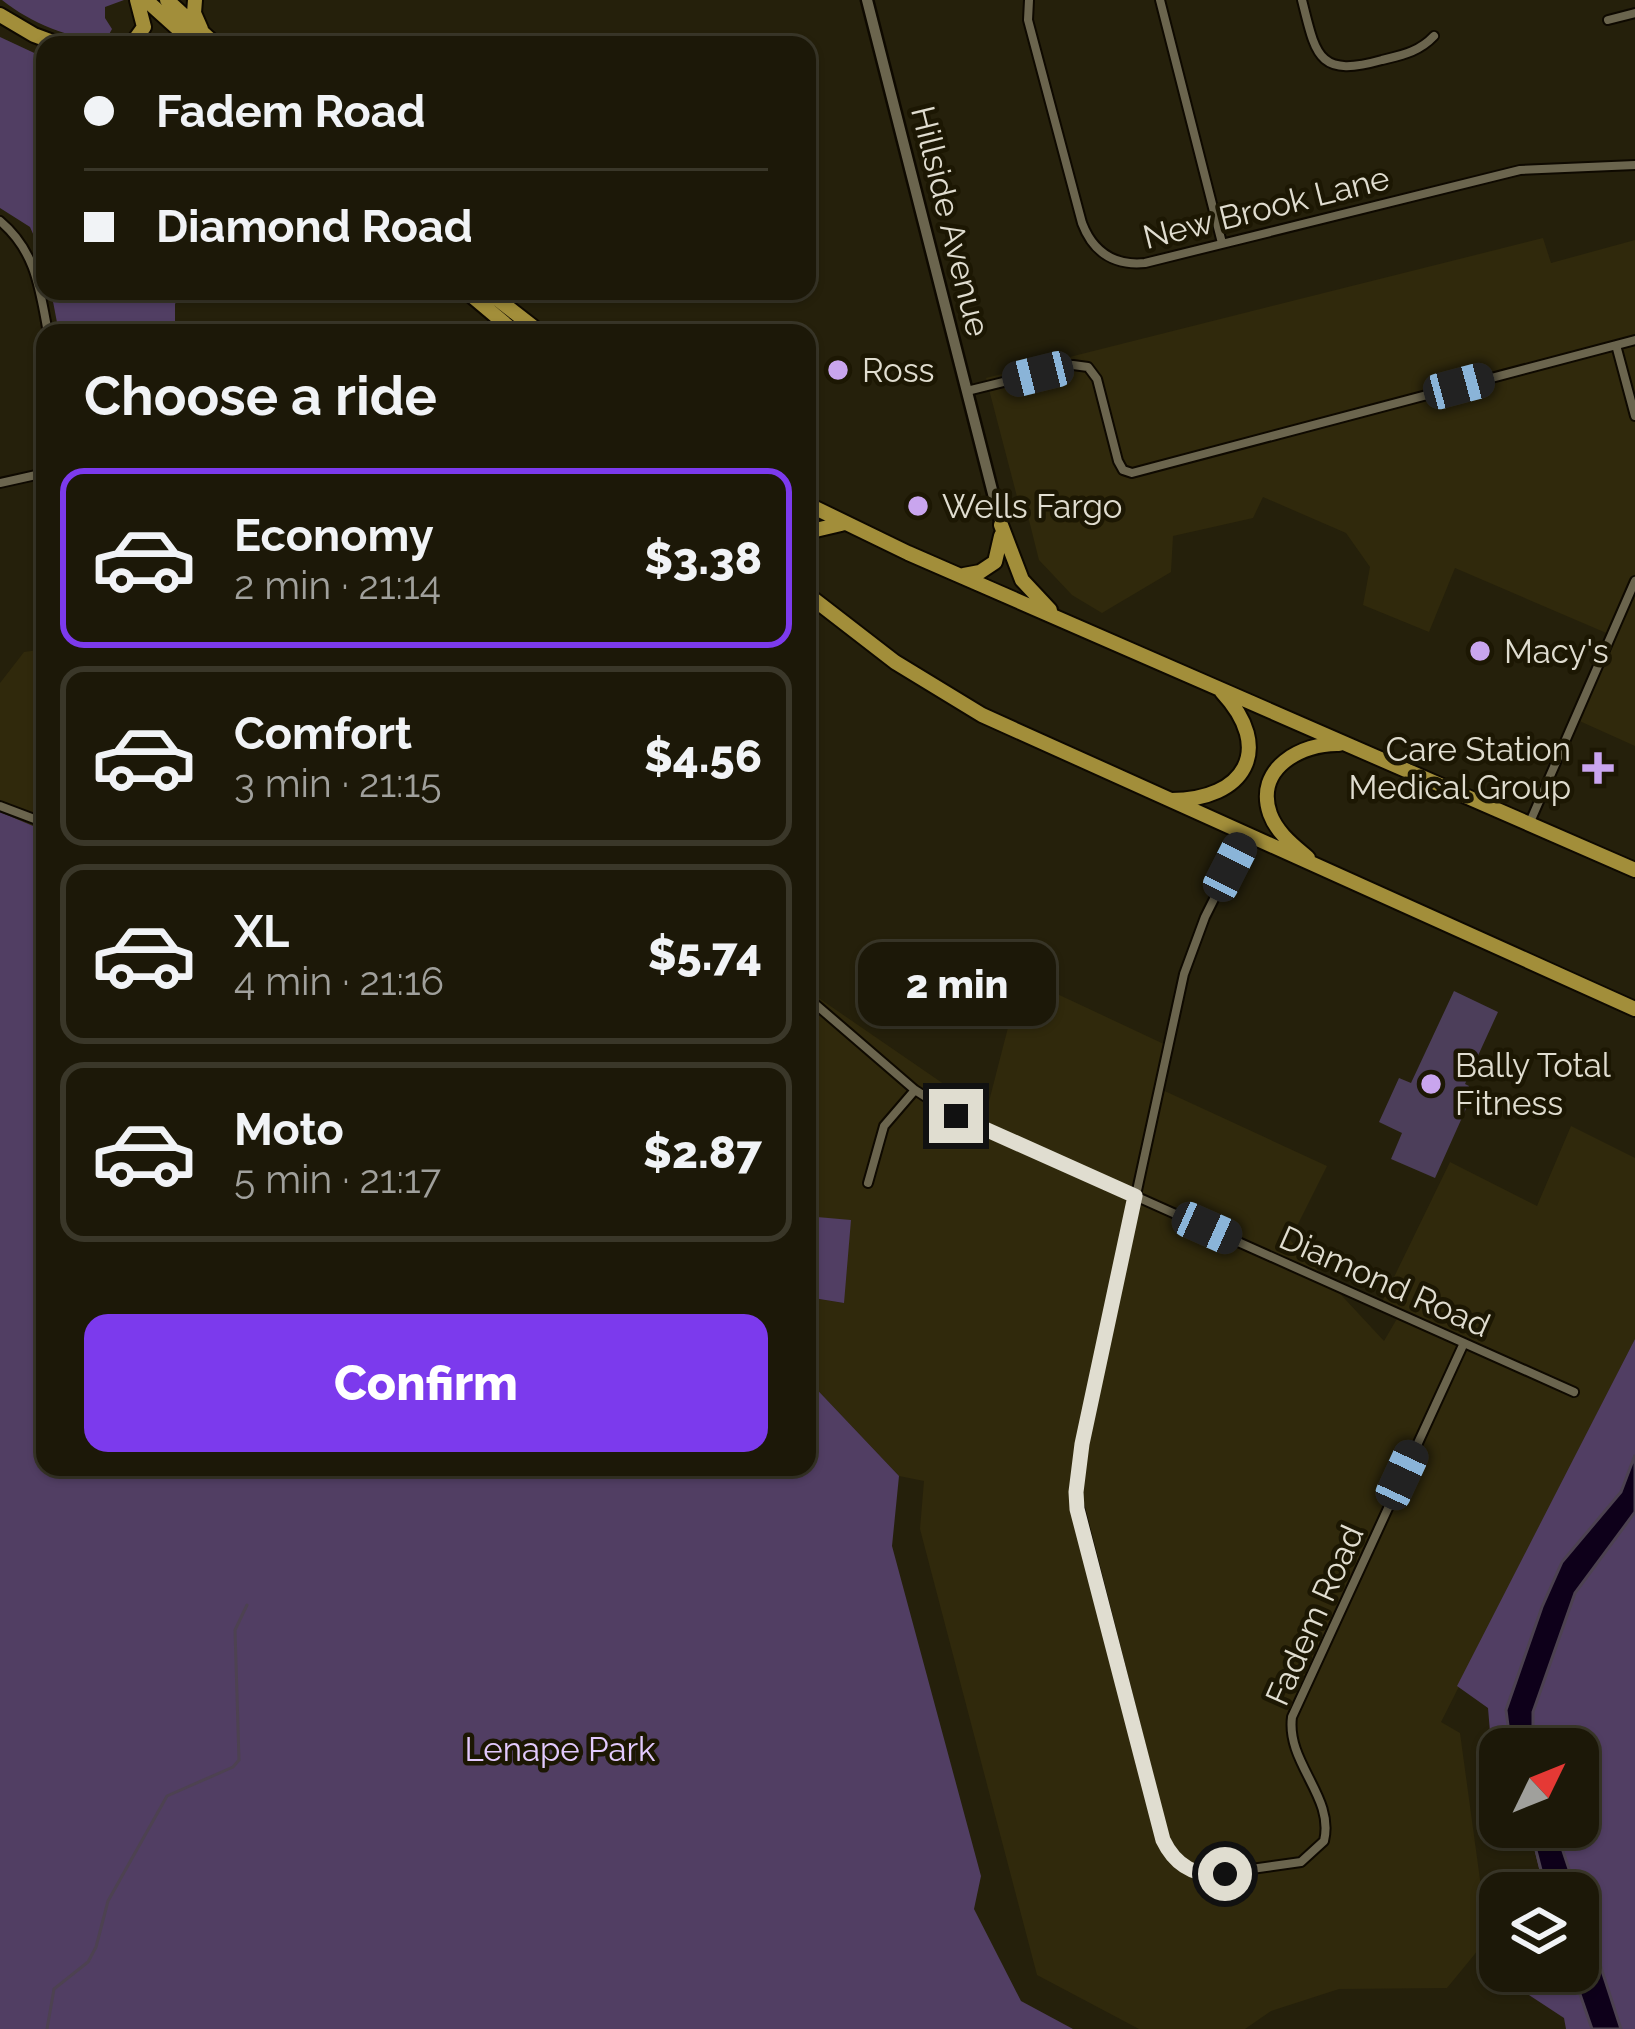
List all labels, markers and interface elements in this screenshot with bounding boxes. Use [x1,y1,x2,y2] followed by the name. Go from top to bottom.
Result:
[156,85,426,138] text: Fadem Road
[903,102,998,340] street label: Hillside Avenue
[1139,158,1393,257] street label: New Brook Lane
[156,200,473,253] text: Diamond Road
[999,348,1077,400] car
[862,351,935,390] place label: Ross
[825,357,851,383] marker: Ross
[1420,359,1498,413] car
[84,364,437,428] text: Choose a ride
[942,487,1122,526] place label: Wells Fargo
[905,493,931,519] marker: Wells Fargo
[90,504,198,612] icon: car
[234,509,434,562] text: Economy
[644,532,762,585] text: $3.38
[234,562,441,608] text: 2 min · 21:14
[1504,632,1609,671] place label: Macy's
[1467,638,1493,664] marker: Macy's
[90,702,198,810] icon: car
[234,707,412,760] text: Comfort
[644,730,762,783] text: $4.56
[1348,730,1571,807] place label: Care Station Medical Group
[1582,752,1614,784] marker: Care Station Medical Group
[234,760,441,806] text: 3 min · 21:15
[1198,827,1262,907] car
[90,900,198,1008] icon: car
[234,905,289,958] text: XL
[648,928,762,981] text: $5.74
[857,942,1055,1026] callout: 2 min
[234,958,444,1004] text: 4 min · 21:16
[906,961,1008,1007] text: 2 min
[1455,1046,1612,1123] place label: Bally Total Fitness
[1418,1071,1444,1097] marker: Bally Total Fitness
[929,1089,983,1143] route end
[90,1098,198,1206] icon: car
[234,1103,344,1156] text: Moto
[643,1126,762,1179] text: $2.87
[234,1156,441,1202] text: 5 min · 21:17
[1167,1197,1247,1259] car
[1274,1218,1496,1345] street label: Diamond Road
[84,1314,768,1452] button: Confirm
[1370,1435,1434,1515] car
[1257,1519,1372,1711] street label: Fadem Road
[1479,1728,1599,1848] north arrow
[1479,1728,1599,1992] map controls
[464,1730,656,1769] park label: Lenape Park
[1198,1847,1252,1901] route start
[1479,1872,1599,1992] button: layers

